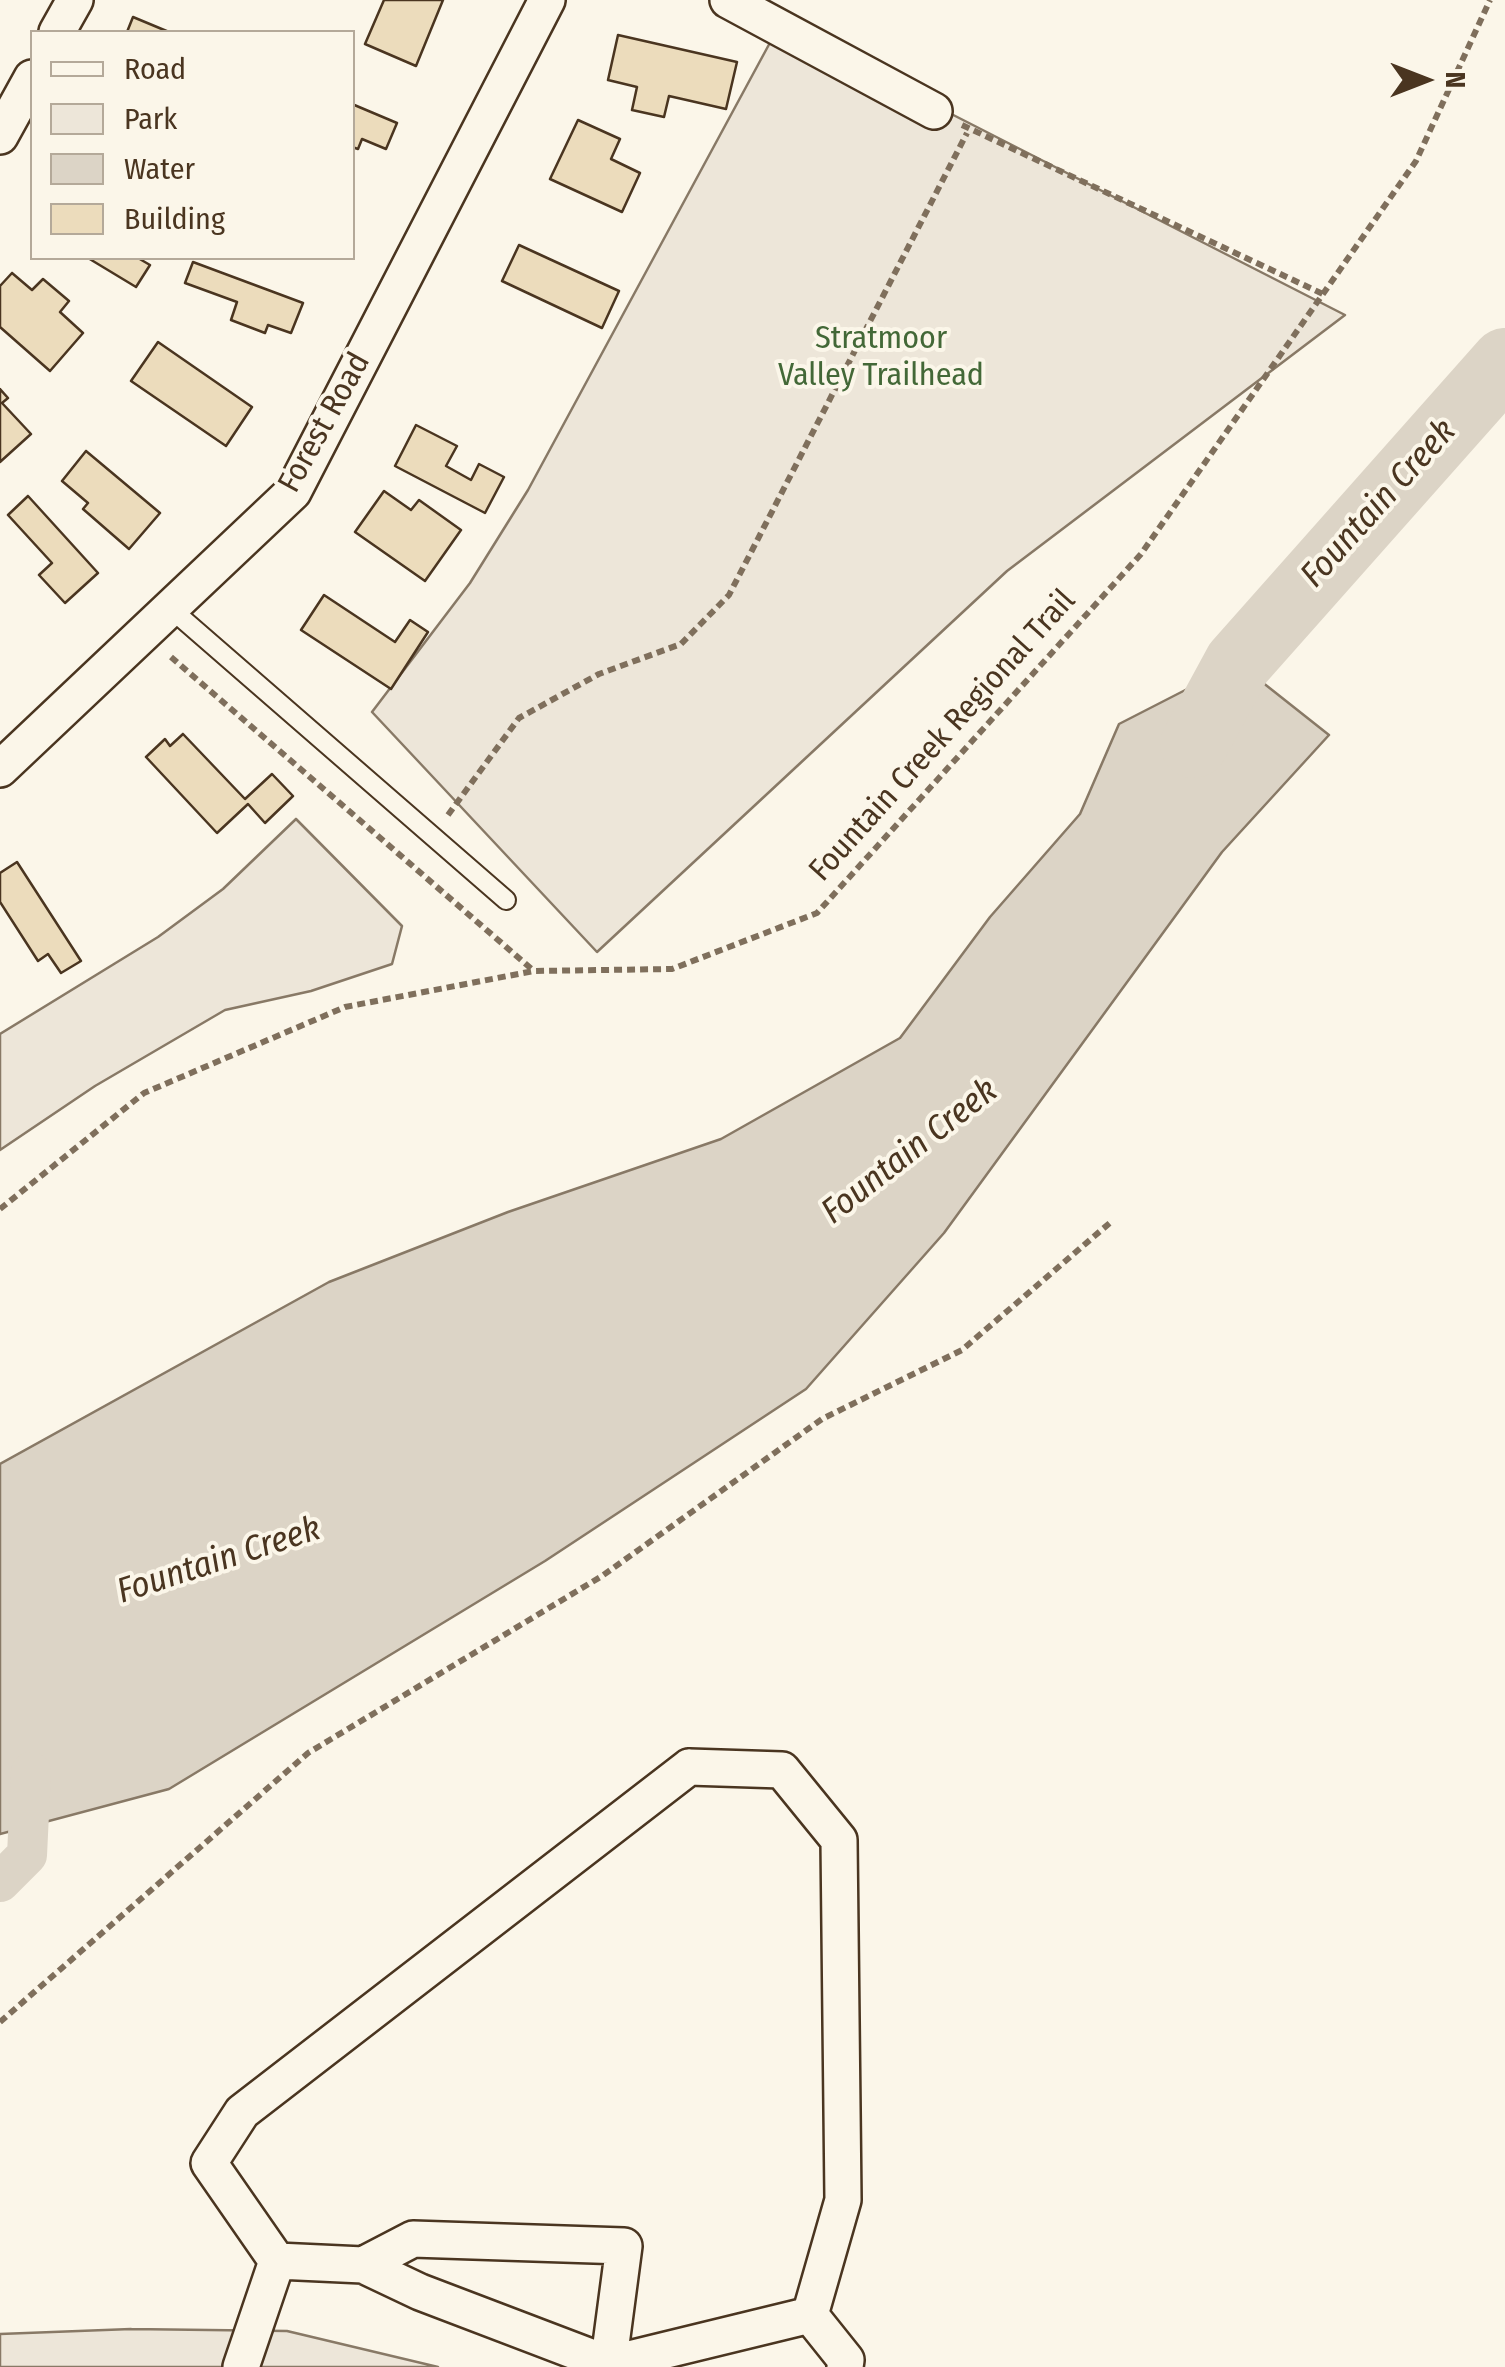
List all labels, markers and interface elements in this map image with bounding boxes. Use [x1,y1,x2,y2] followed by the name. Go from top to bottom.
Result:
[30,30,355,260] legend
[1375,30,1475,130] north arrow
[124,51,186,87] text: Road
[1439,72,1472,88] text: N
[124,101,177,137] text: Park
[124,151,195,187] text: Water
[124,201,225,237] text: Building
[778,320,984,395] park label: Stratmoor Valley Trailhead
[271,346,379,500] street label: Forest Road
[1293,411,1465,597] water label: Fountain Creek
[802,582,1084,890] street label: Fountain Creek Regional Trail
[814,1070,1006,1234] water label: Fountain Creek
[112,1508,326,1614] water label: Fountain Creek

